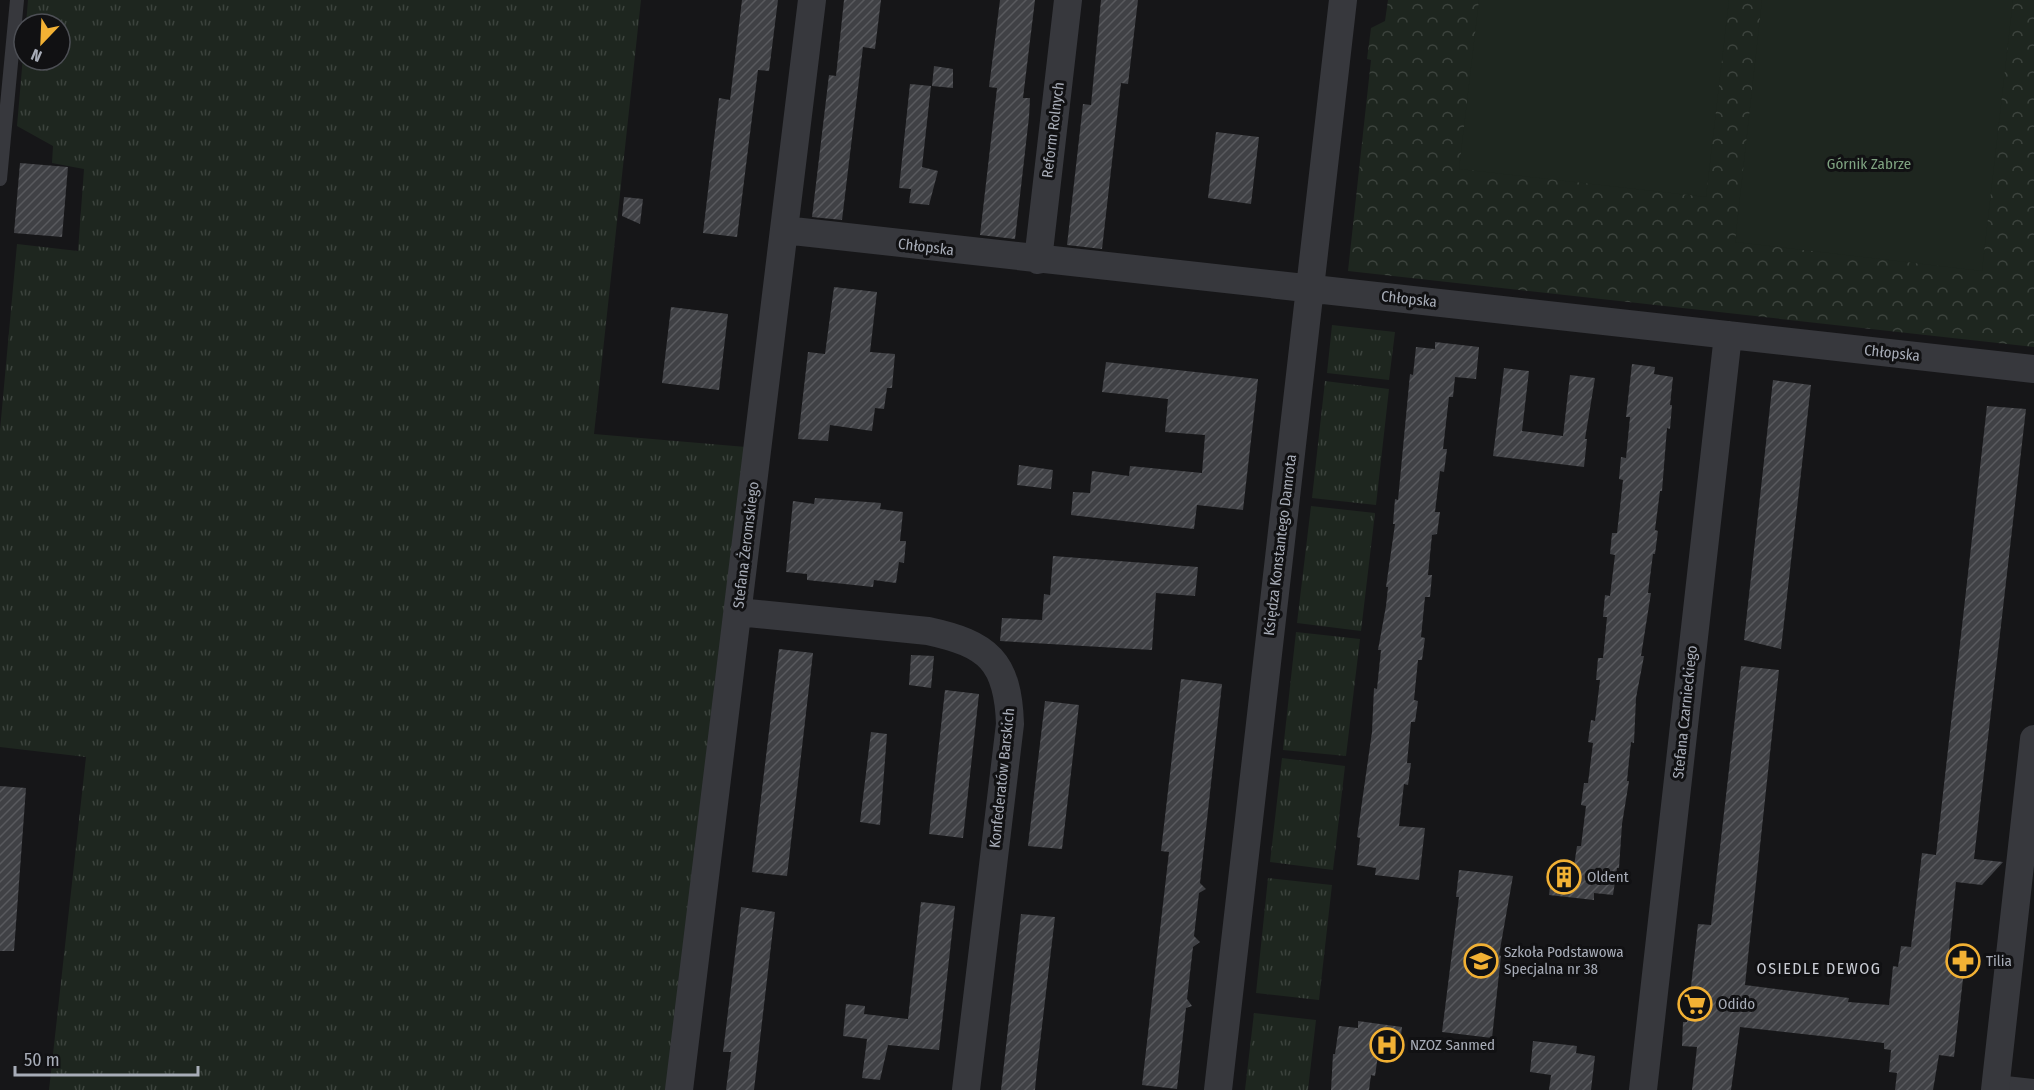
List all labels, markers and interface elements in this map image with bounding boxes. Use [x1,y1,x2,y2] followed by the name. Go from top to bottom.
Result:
[12,12,72,72] north arrow
[28,45,44,66] text: N
[1038,81,1068,179] street label: Reform Rolnych
[1827,155,1911,173] park label: Górnik Zabrze
[897,235,955,259] street label: Chłopska
[1380,287,1438,311] street label: Chłopska
[1863,341,1921,365] street label: Chłopska
[1260,453,1300,637] street label: Księdza Konstantego Damrota
[729,480,763,609] street label: Stefana Żeromskiego
[1669,644,1701,780] street label: Stefana Czarnieckiego
[986,707,1018,849] street label: Konfederatów Barskich
[1546,859,1582,895] building icon: Oldent
[1587,868,1629,886] place label: Oldent
[1463,943,1499,979] school or university icon: Szkoła Podstawowa Specjalna nr 38
[1504,943,1624,978] place label: Szkoła Podstawowa Specjalna nr 38
[1945,943,1981,979] pharmacy icon: Tilia
[1986,952,2012,970] place label: Tilia
[1757,959,1881,978] district label: OSIEDLE DEWOG
[1677,986,1713,1022] supermarket icon: Odido
[1718,995,1755,1013] place label: Odido
[1369,1027,1405,1063] hospital icon: NZOZ Sanmed
[1410,1036,1495,1054] place label: NZOZ Sanmed
[15,1039,198,1077] scale bar
[24,1049,60,1071] text: 50 m

